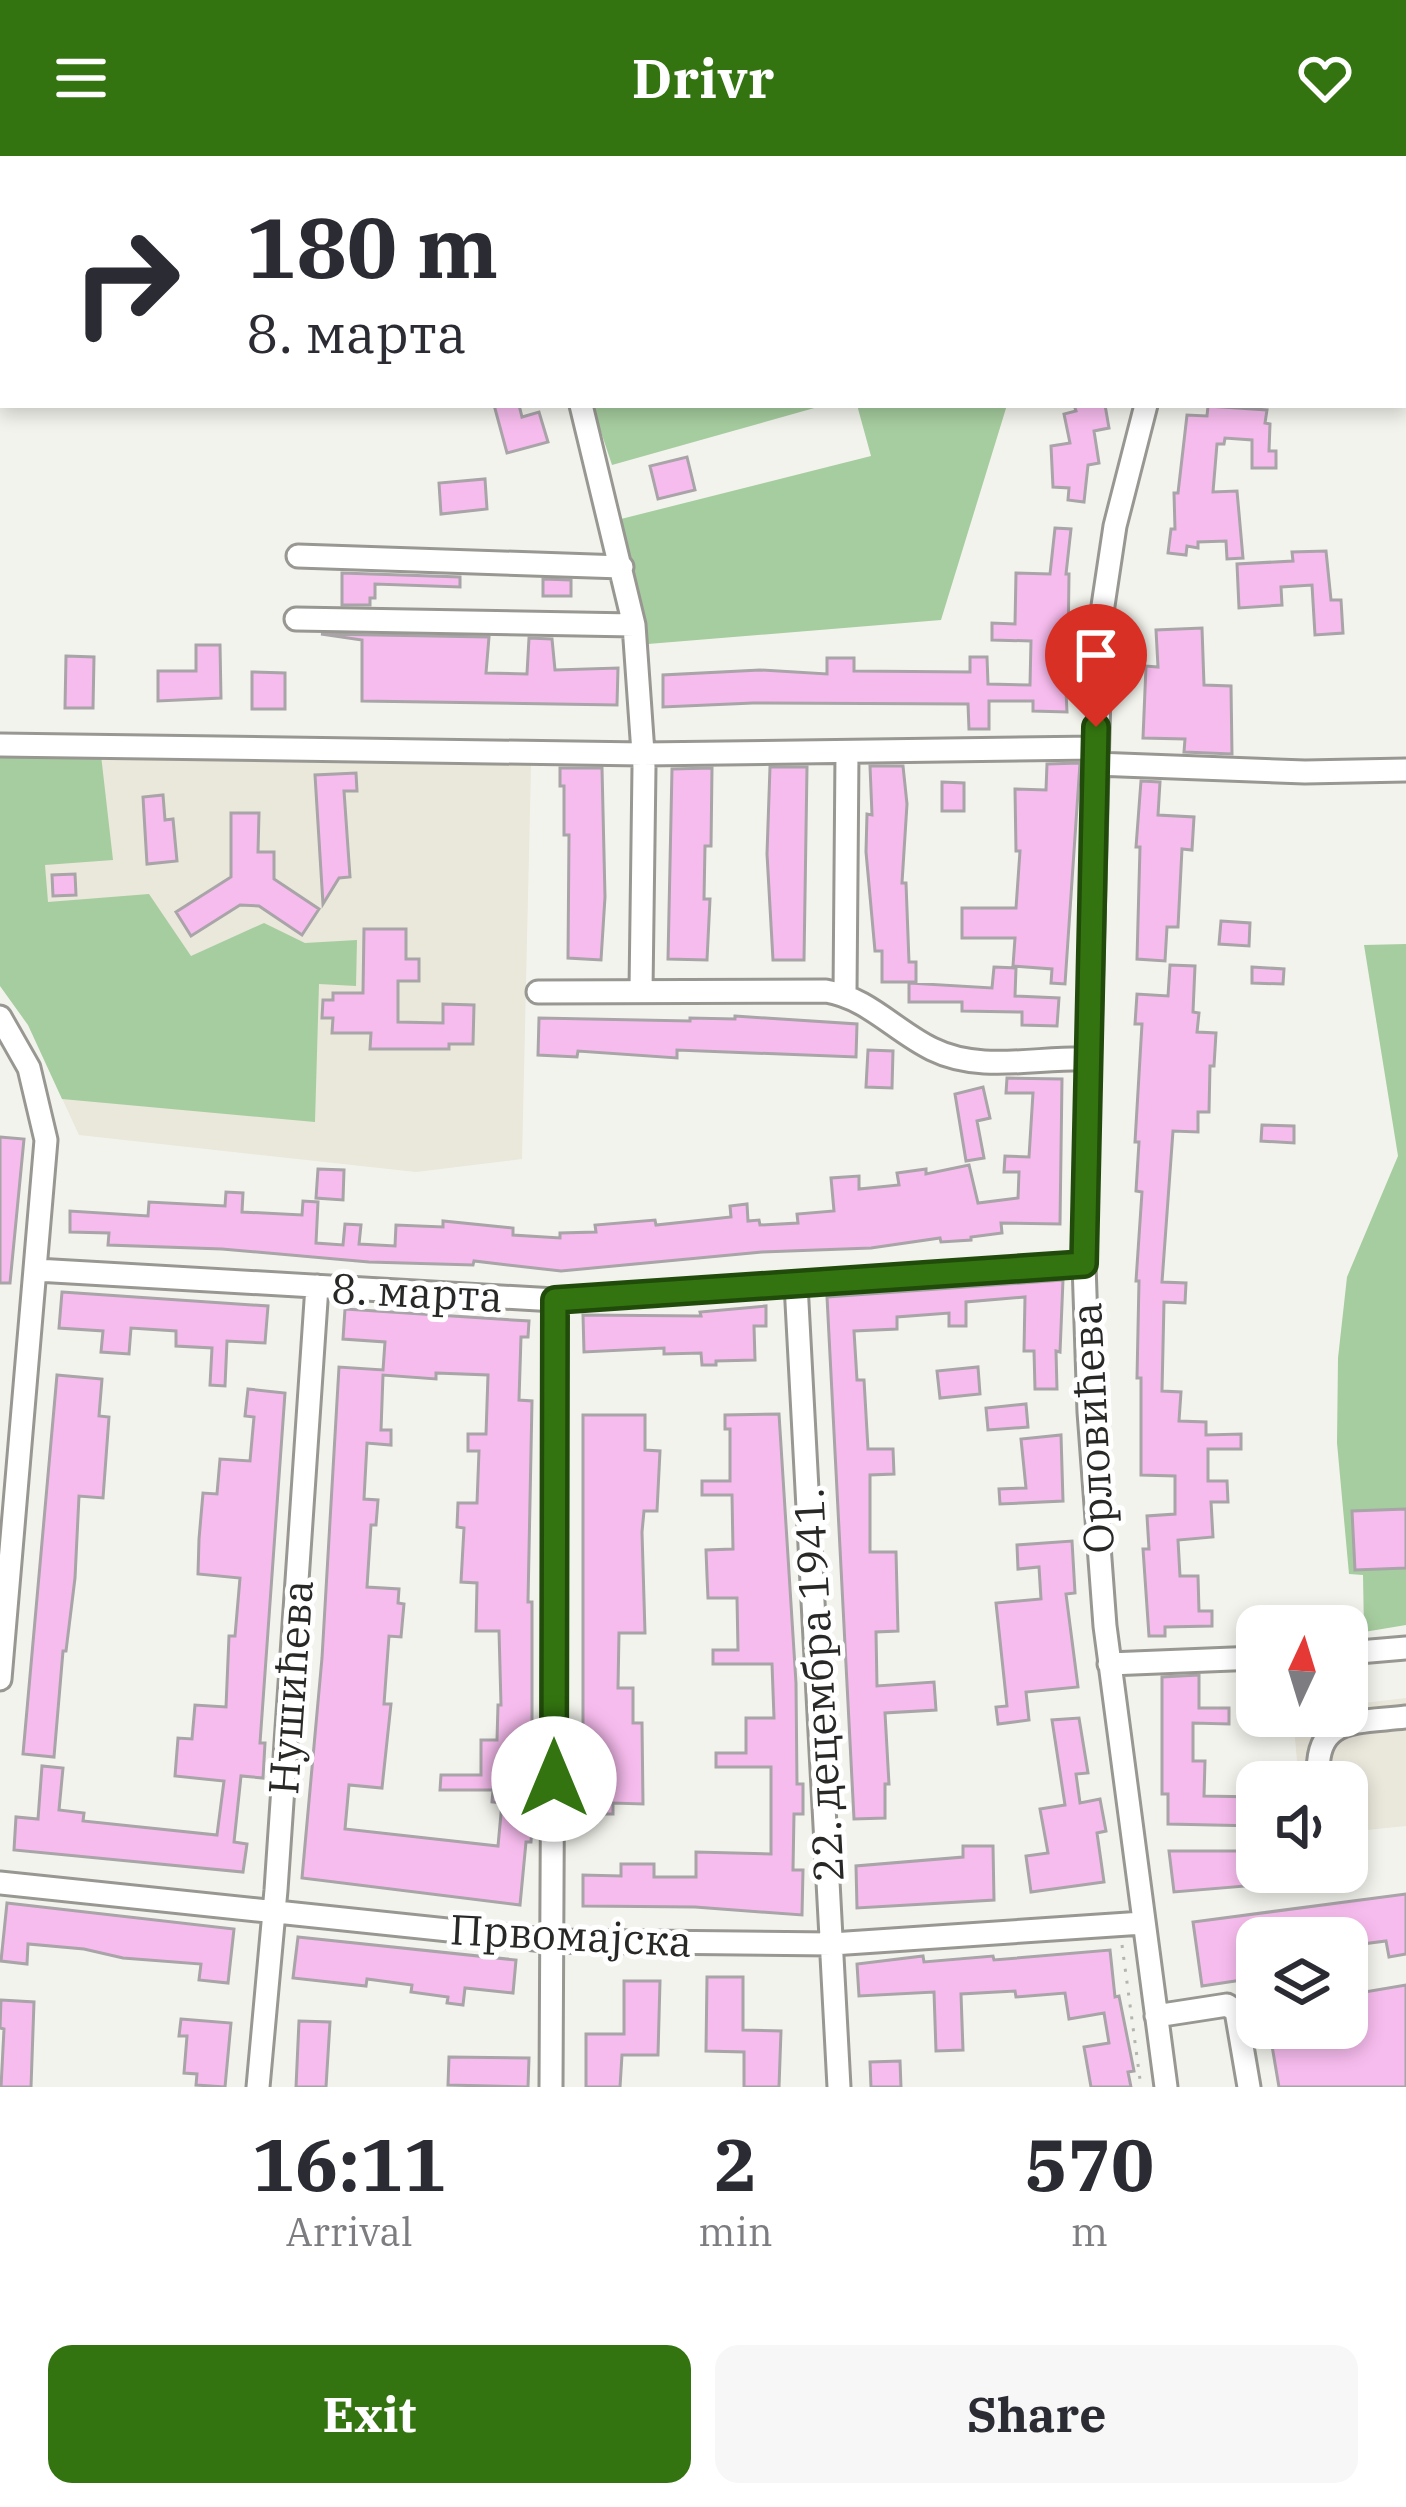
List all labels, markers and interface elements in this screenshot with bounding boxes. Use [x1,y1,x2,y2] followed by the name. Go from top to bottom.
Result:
[632,43,774,113] text: Drivr
[48,45,114,111] icon: menu
[1292,45,1358,111] icon: heart
[246,192,498,301] text: 180 m
[48,204,204,360] icon: right
[246,298,466,368] text: 8. марта
[1045,604,1147,727] pin
[1063,622,1129,688] icon: arrive
[330,1260,504,1324] street label: 8. марта
[1058,1301,1126,1555] street label: Орловићева
[780,1487,856,1883] street label: 22. децембра 1941.
[255,1578,325,1796] street label: Нушићева
[1236,1605,1368,1737] north arrow
[1236,1605,1368,2049] map controls
[491,1716,617,1842] position arrow
[1236,1761,1368,1893] button: sound
[449,1901,693,1969] street label: Првомајска
[1236,1917,1368,2049] button: layers
[252,2117,446,2211] text: 16:11
[714,2117,757,2211] text: 2
[1025,2117,1154,2211] text: 570
[286,2206,413,2257] text: Arrival
[698,2206,773,2257] text: min
[1071,2206,1108,2257] text: m
[48,2345,691,2483] button: Exit
[715,2345,1358,2483] button: Share

